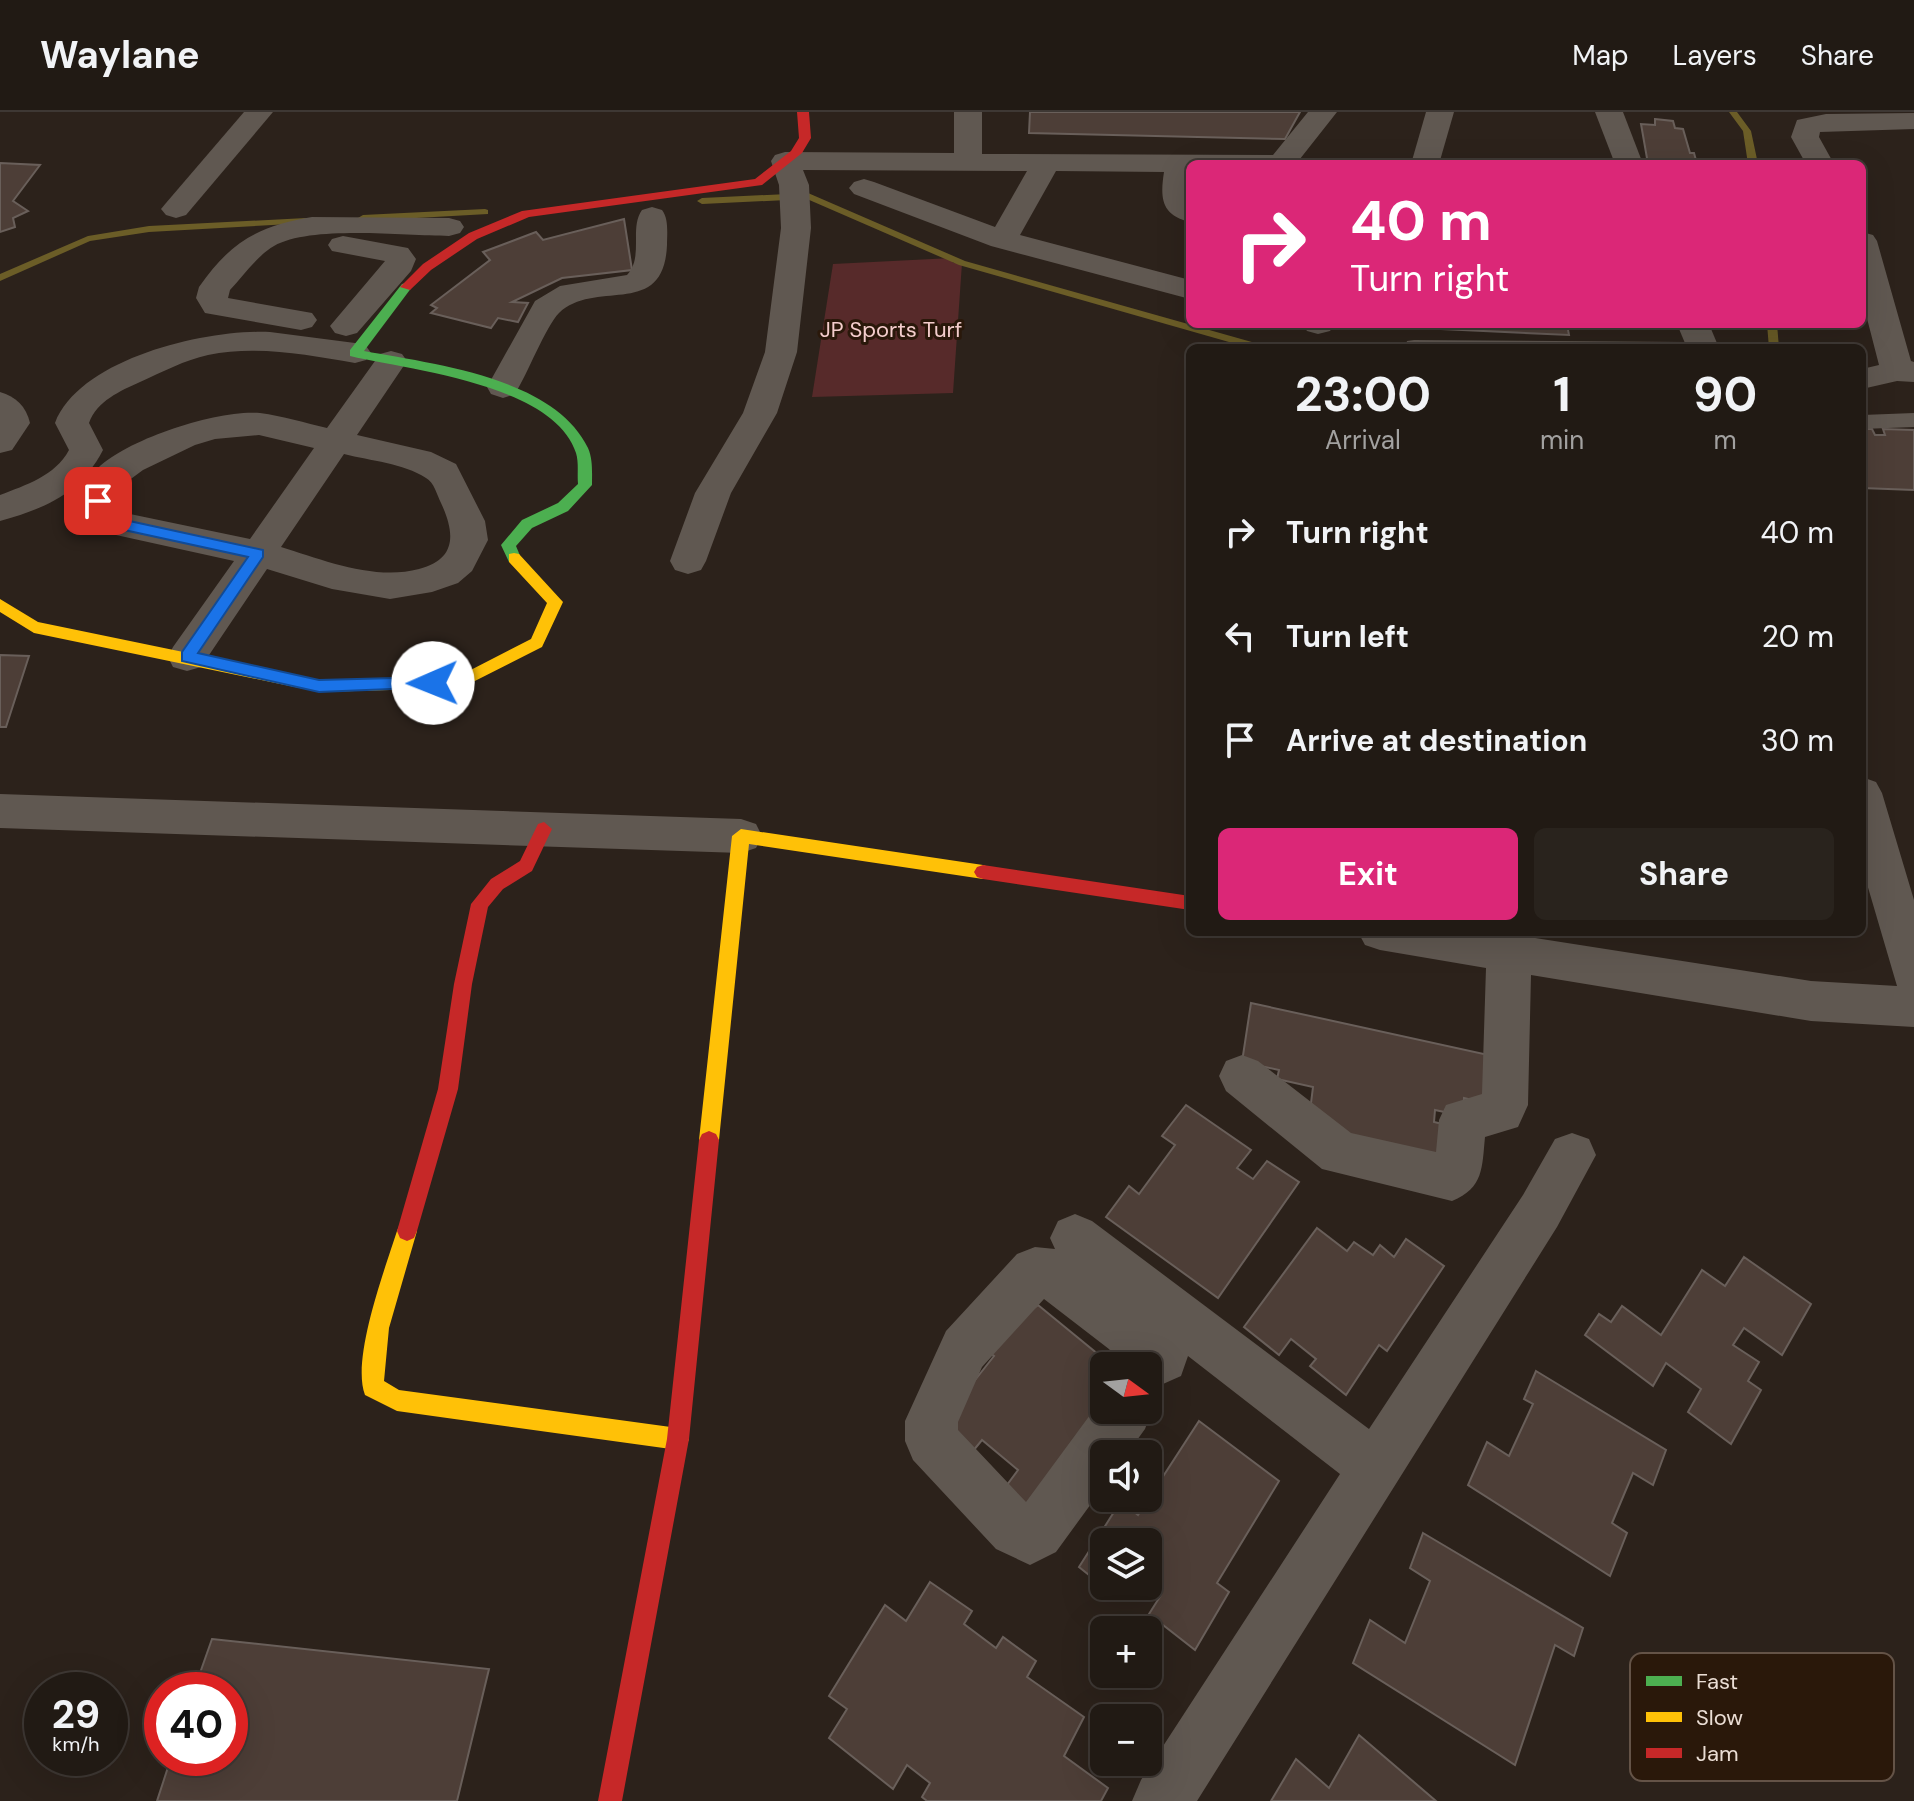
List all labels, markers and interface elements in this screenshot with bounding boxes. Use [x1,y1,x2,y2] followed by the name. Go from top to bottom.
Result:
[40,30,200,80] text: Waylane
[1572,37,1629,74] text: Map
[1673,37,1757,74] text: Layers
[1801,37,1874,74] text: Share
[1350,184,1492,257] text: 40 m
[1218,192,1322,296] icon: right
[1350,255,1509,302] text: Turn right
[820,315,962,344] park label: JP Sports Turf
[1295,363,1431,426] text: 23:00
[1553,363,1571,426] text: 1
[1693,363,1757,426] text: 90
[1325,423,1401,457] text: Arrival
[1540,423,1584,457] text: min
[1714,423,1737,457] text: m
[64,467,132,535] pin
[76,479,120,523] icon: arrive
[1218,510,1262,554] icon: right
[1286,513,1429,552] text: Turn right
[1761,513,1834,552] text: 40 m
[1218,614,1262,658] icon: left
[1286,617,1409,656] text: Turn left
[1762,617,1834,656] text: 20 m
[391,641,475,725] position arrow
[1218,718,1262,762] icon: arrive
[1286,721,1587,760] text: Arrive at destination
[1761,721,1834,760] text: 30 m
[1218,828,1518,920] button: Exit
[1534,828,1834,920] button: Share
[1090,1352,1162,1424] north arrow
[1090,1352,1162,1776] map controls
[1090,1440,1162,1512] button: sound
[1090,1528,1162,1600] button: layers
[1090,1616,1162,1688] button: +
[1630,1653,1894,1781] legend
[1696,1667,1738,1696] text: Fast
[144,1672,248,1776] speed limit sign: 40
[52,1688,100,1740] text: 29
[1696,1703,1743,1732] text: Slow
[1090,1704,1162,1776] button: −
[52,1731,100,1757] text: km/h
[1696,1739,1739,1768] text: Jam

